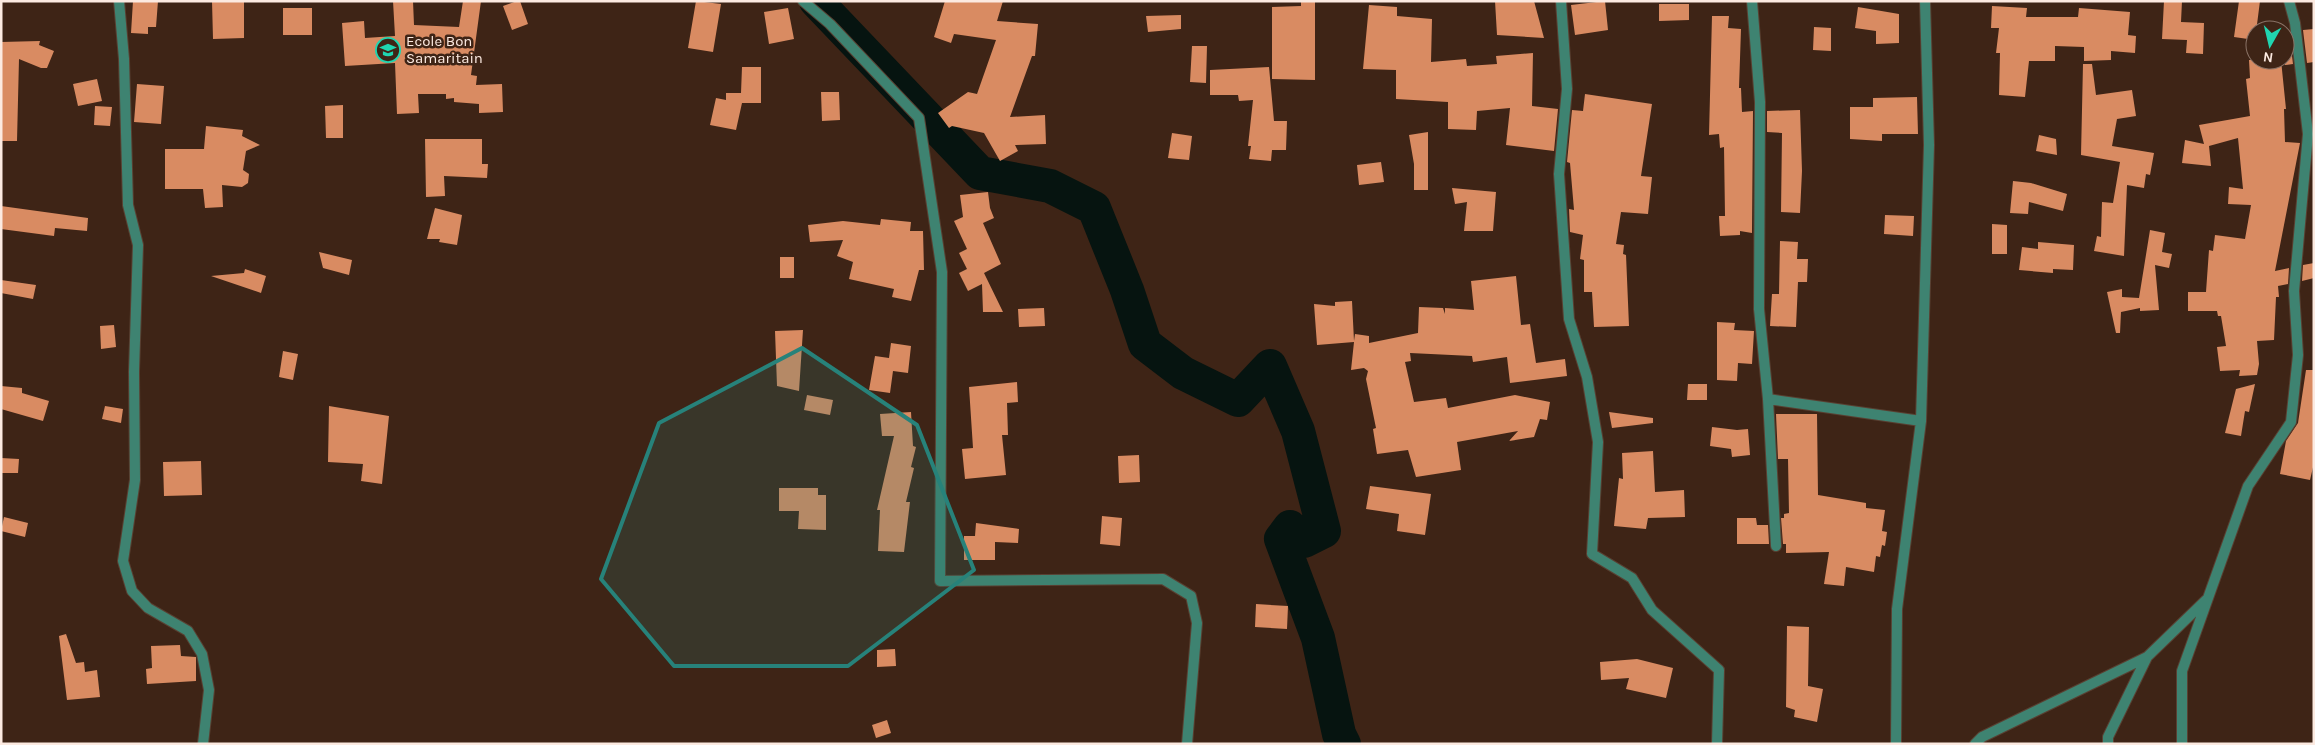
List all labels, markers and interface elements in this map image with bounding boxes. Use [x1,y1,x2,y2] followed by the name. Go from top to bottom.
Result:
[2245,20,2295,70] north arrow
[406,32,483,67] place label: Ecole Bon Samaritain
[375,37,401,63] school or university icon: Ecole Bon Samaritain
[2262,48,2274,66] text: N

